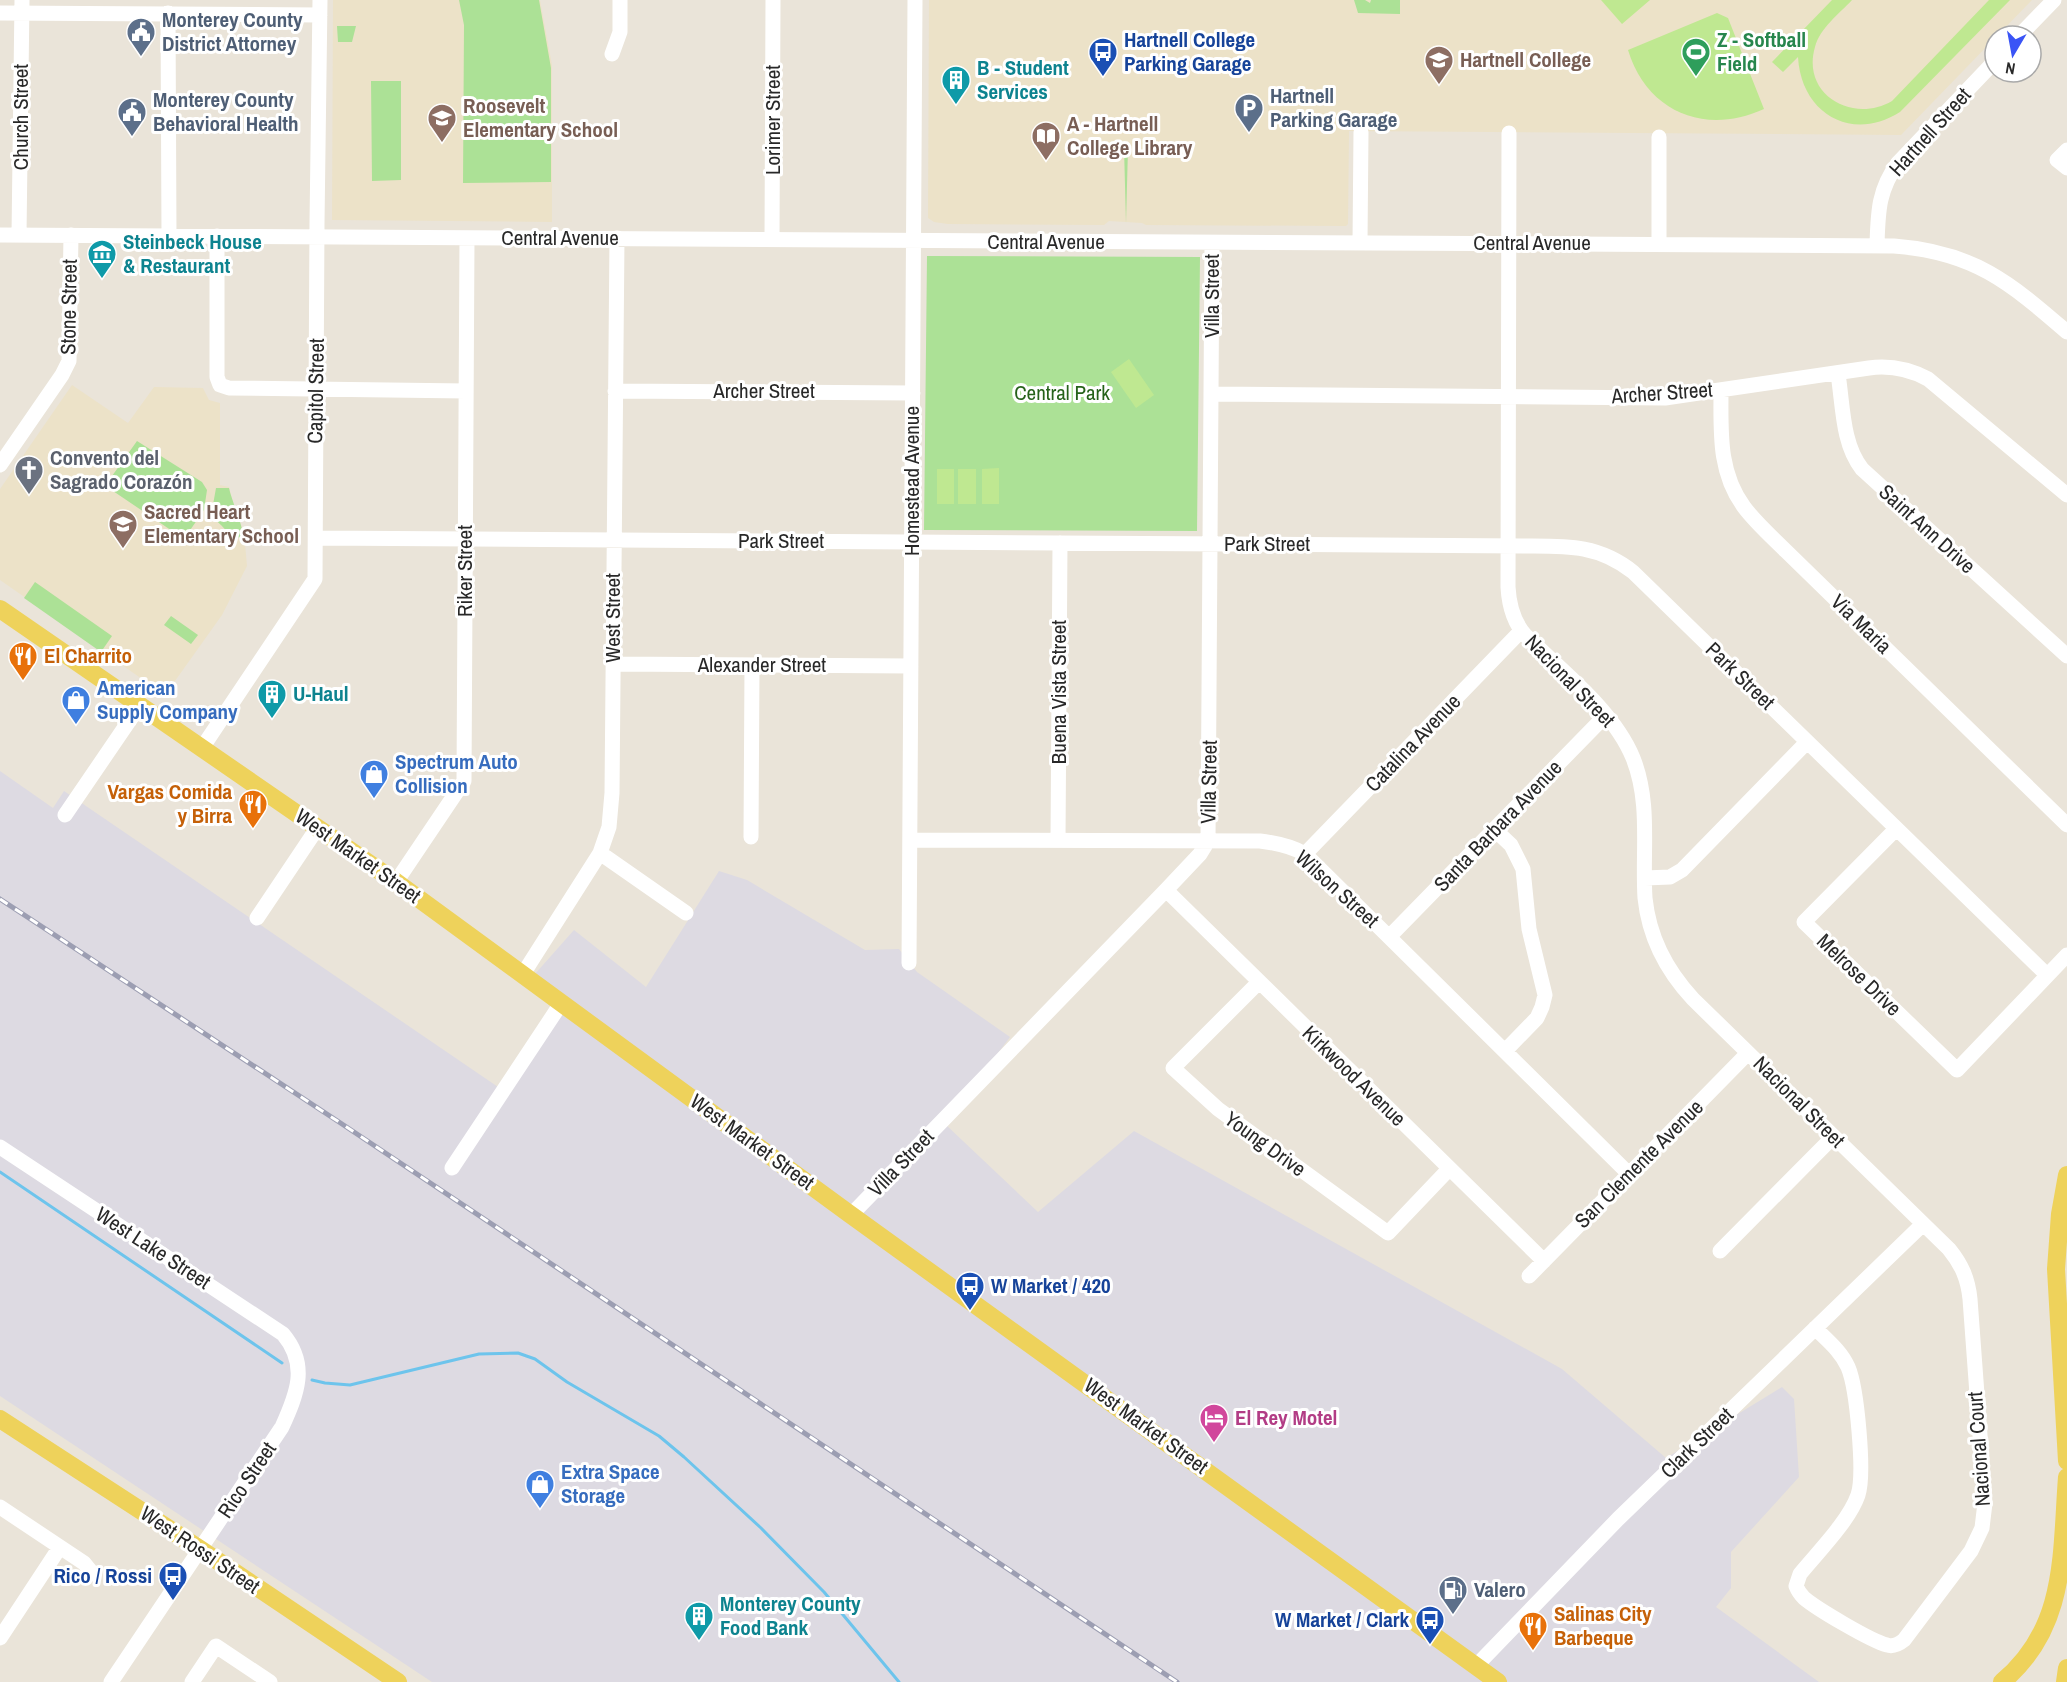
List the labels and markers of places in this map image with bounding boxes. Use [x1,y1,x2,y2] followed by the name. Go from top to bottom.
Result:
[162,5,303,58] place label: Monterey County District Attorney
[125,16,157,58] public building icon: Monterey County District Attorney
[1124,25,1255,78] place label: Hartnell College Parking Garage
[1717,25,1806,78] place label: Z - Softball Field
[1087,36,1119,78] bus stop icon: Hartnell College Parking Garage
[1680,36,1712,78] sports icon: Z - Softball Field
[1423,44,1455,86] school or university icon: Hartnell College
[1460,45,1591,74] place label: Hartnell College
[977,53,1069,106] place label: B - Student Services
[940,64,972,106] building icon: B - Student Services
[1270,81,1397,134] place label: Hartnell Parking Garage
[153,85,298,138] place label: Monterey County Behavioral Health
[463,91,618,144] place label: Roosevelt Elementary School
[1233,92,1265,134] parking icon: Hartnell Parking Garage
[116,96,148,138] public building icon: Monterey County Behavioral Health
[426,102,458,144] school or university icon: Roosevelt Elementary School
[1067,109,1193,162] place label: A - Hartnell College Library
[1030,120,1062,162] library icon: A - Hartnell College Library
[123,227,262,280] place label: Steinbeck House & Restaurant
[86,238,118,280] museum icon: Steinbeck House & Restaurant
[50,443,193,496] place label: Convento del Sagrado Corazón
[13,454,45,496] church icon: Convento del Sagrado Corazón
[144,497,299,550] place label: Sacred Heart Elementary School
[107,508,139,550] school or university icon: Sacred Heart Elementary School
[7,640,39,682] restaurant icon: El Charrito
[44,641,132,670] place label: El Charrito
[97,673,238,726] place label: American Supply Company
[256,678,288,720] building icon: U-Haul
[293,679,348,708] place label: U-Haul
[60,684,92,726] shop icon: American Supply Company
[395,747,518,800] place label: Spectrum Auto Collision
[358,758,390,800] shop icon: Spectrum Auto Collision
[108,777,232,830] place label: Vargas Comida y Birra
[237,788,269,830] restaurant icon: Vargas Comida y Birra
[954,1270,986,1312] bus stop icon: W Market / 420
[991,1271,1111,1300] place label: W Market / 420
[1198,1402,1230,1444] hotel icon: El Rey Motel
[1235,1403,1337,1432] place label: El Rey Motel
[561,1457,660,1510] place label: Extra Space Storage
[524,1468,556,1510] shop icon: Extra Space Storage
[157,1560,189,1602] bus stop icon: Rico / Rossi
[53,1561,152,1590] place label: Rico / Rossi
[1437,1574,1469,1616] fuel station icon: Valero
[1474,1575,1526,1604] place label: Valero
[720,1589,861,1642] place label: Monterey County Food Bank
[1554,1599,1652,1652] place label: Salinas City Barbeque
[683,1600,715,1642] building icon: Monterey County Food Bank
[1414,1604,1446,1646] bus stop icon: W Market / Clark
[1275,1605,1409,1634] place label: W Market / Clark
[1517,1610,1549,1652] restaurant icon: Salinas City Barbeque

